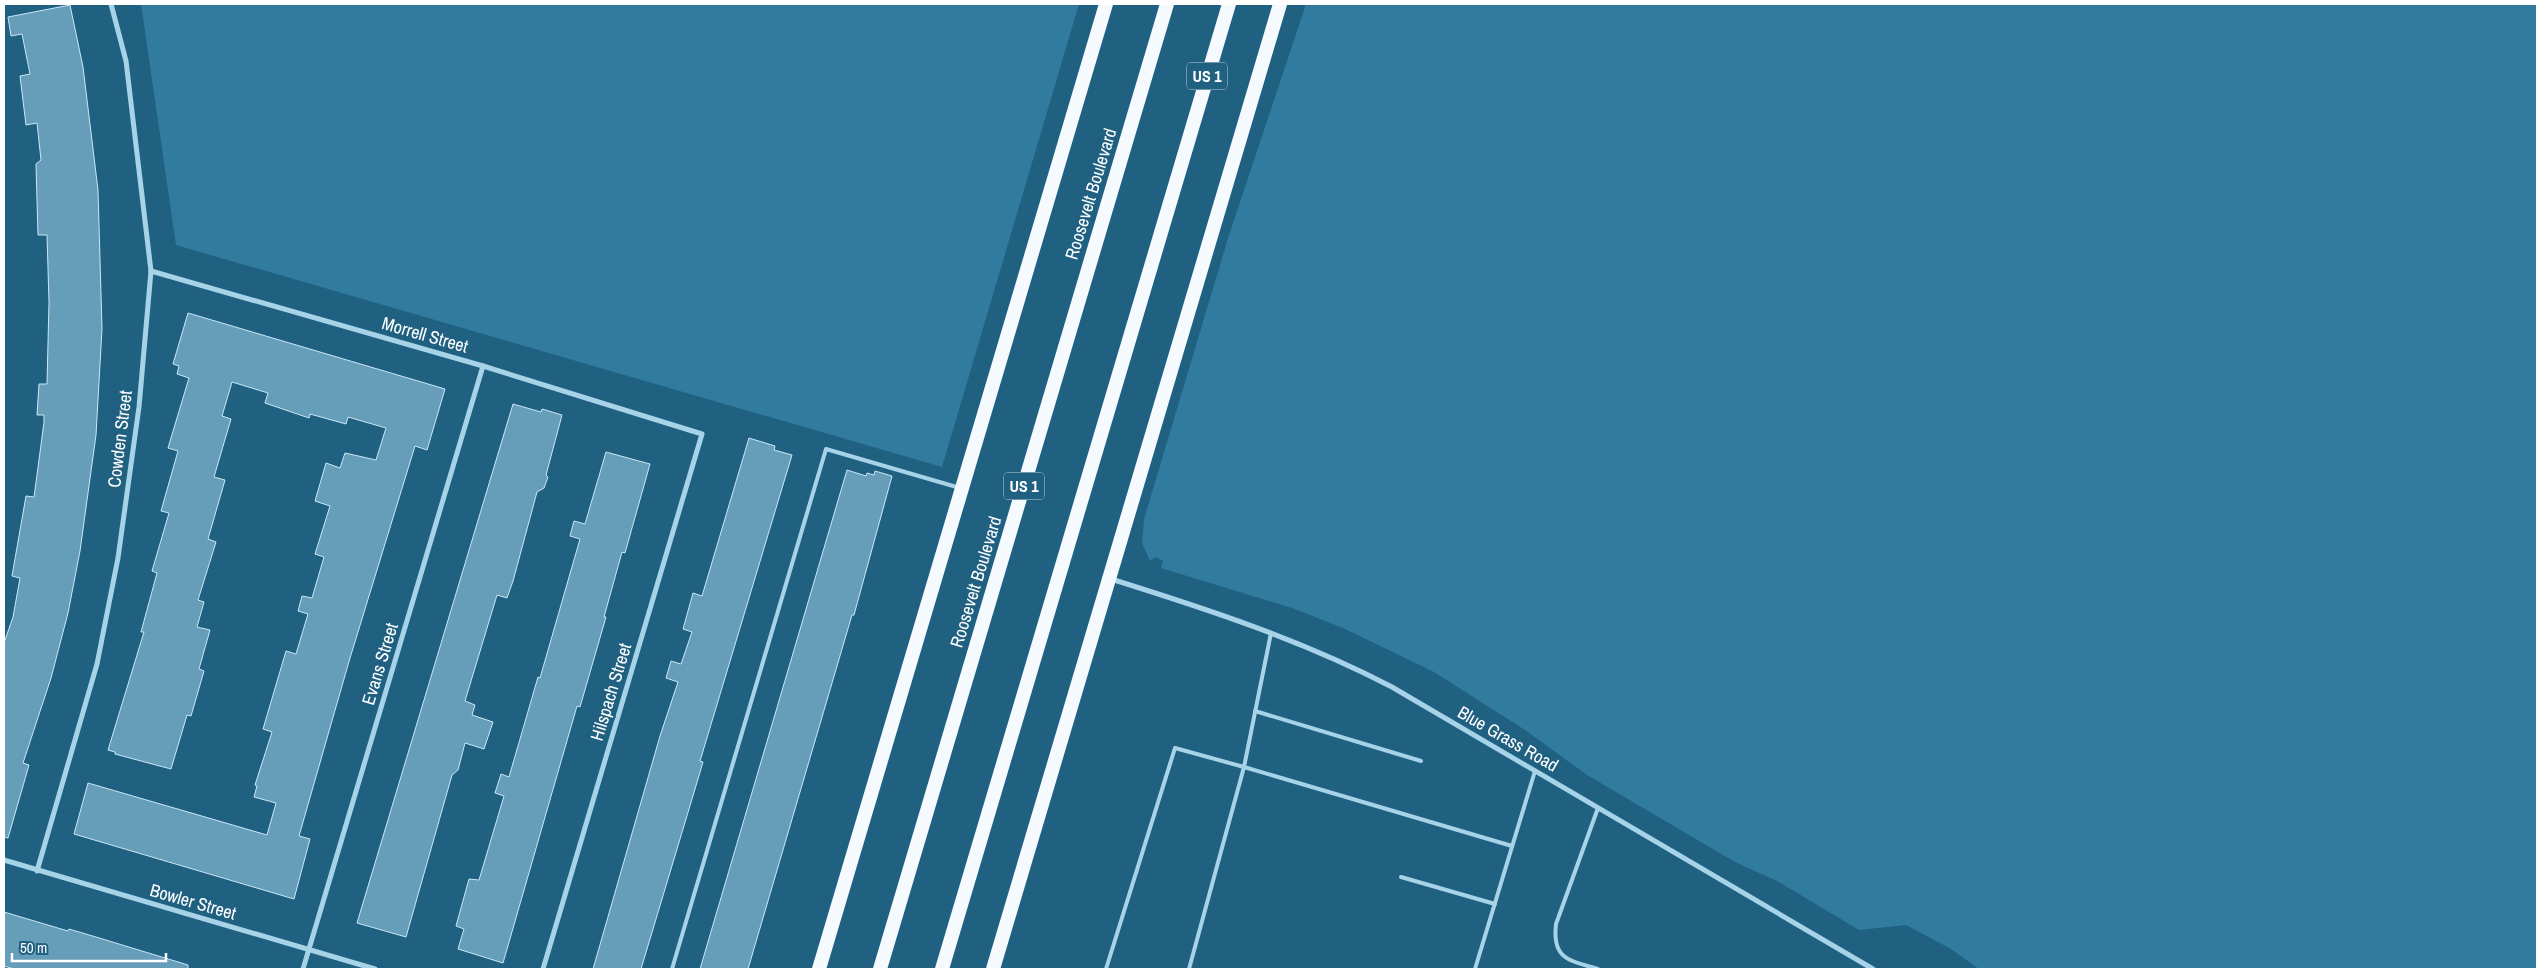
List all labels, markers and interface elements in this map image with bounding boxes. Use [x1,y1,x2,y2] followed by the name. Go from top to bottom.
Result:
[1187,62,1227,90] road number: US 1
[1059,125,1122,263] street label: Roosevelt Boulevard
[379,310,471,359] street label: Morrell Street
[101,389,138,489] street label: Cowden Street
[1004,472,1044,500] road number: US 1
[944,513,1007,651] street label: Roosevelt Boulevard
[355,620,404,708] street label: Evans Street
[584,640,637,744] street label: Hilspach Street
[1453,700,1563,777] street label: Blue Grass Road
[147,877,239,926] street label: Bowler Street
[12,930,166,962] scale bar
[20,937,47,958] text: 50 m

